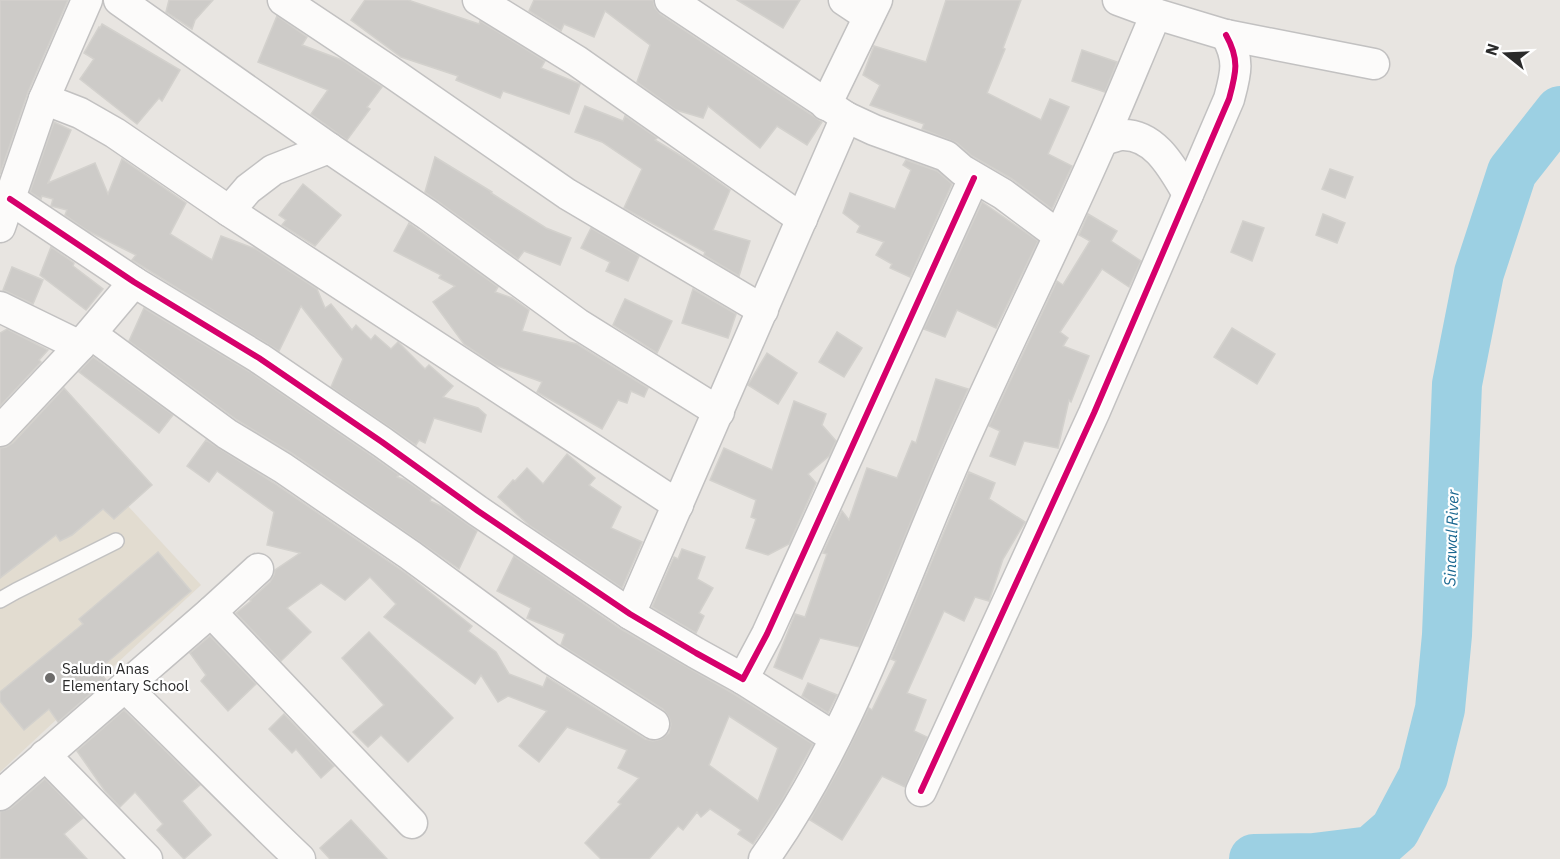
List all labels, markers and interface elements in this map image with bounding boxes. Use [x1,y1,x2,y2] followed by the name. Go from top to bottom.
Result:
[1476,24,1536,84] north arrow
[1480,41,1503,58] text: N
[1439,488,1463,587] water label: Sinawal River
[62,659,189,695] place label: Saludin Anas Elementary School
[43,671,57,685] marker: Saludin Anas Elementary School

